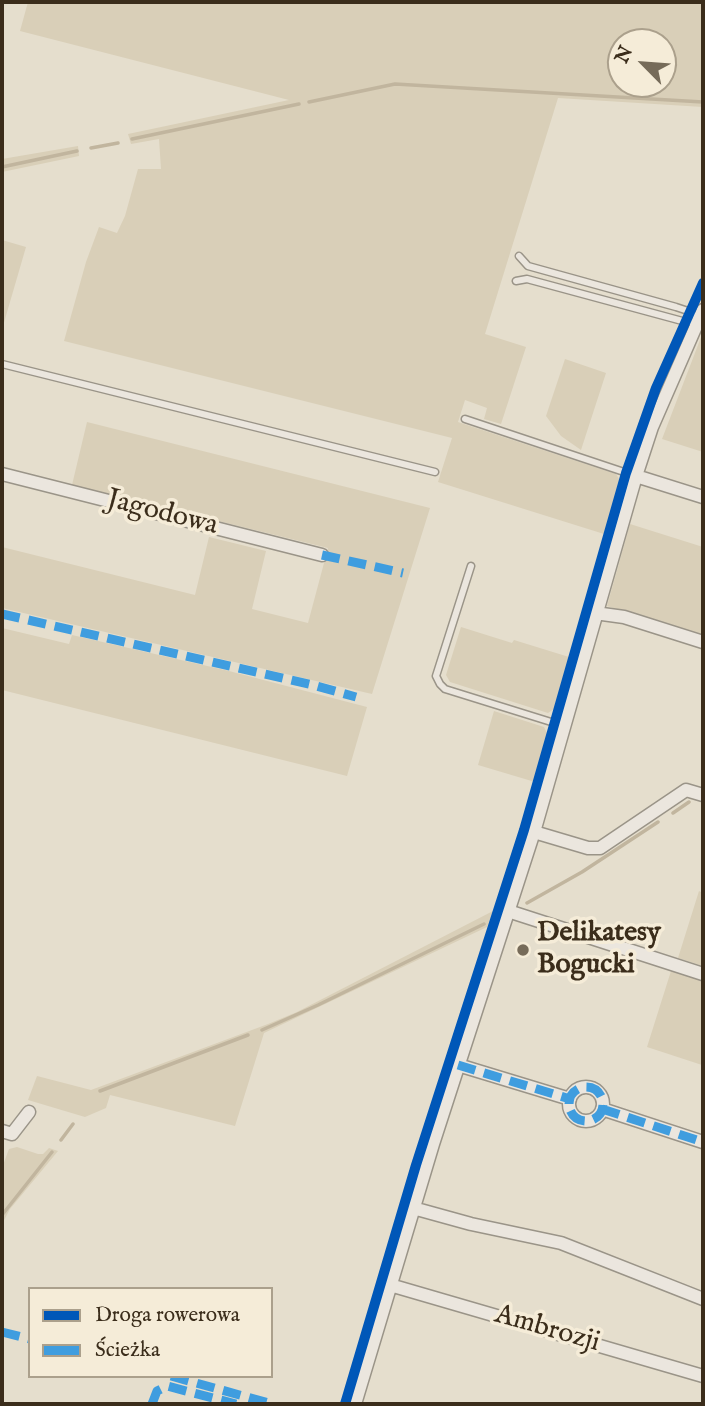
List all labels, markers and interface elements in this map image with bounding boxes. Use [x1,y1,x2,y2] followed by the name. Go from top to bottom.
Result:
[607,28,677,98] north arrow
[610,42,639,68] text: N
[103,484,221,544] street label: Jagodowa
[537,917,661,983] place label: Delikatesy Bogucki
[515,942,531,958] marker: Delikatesy Bogucki
[28,1287,273,1378] legend
[491,1299,603,1361] street label: Ambrozji
[95,1302,240,1329] text: Droga rowerowa
[95,1337,160,1364] text: Ścieżka

